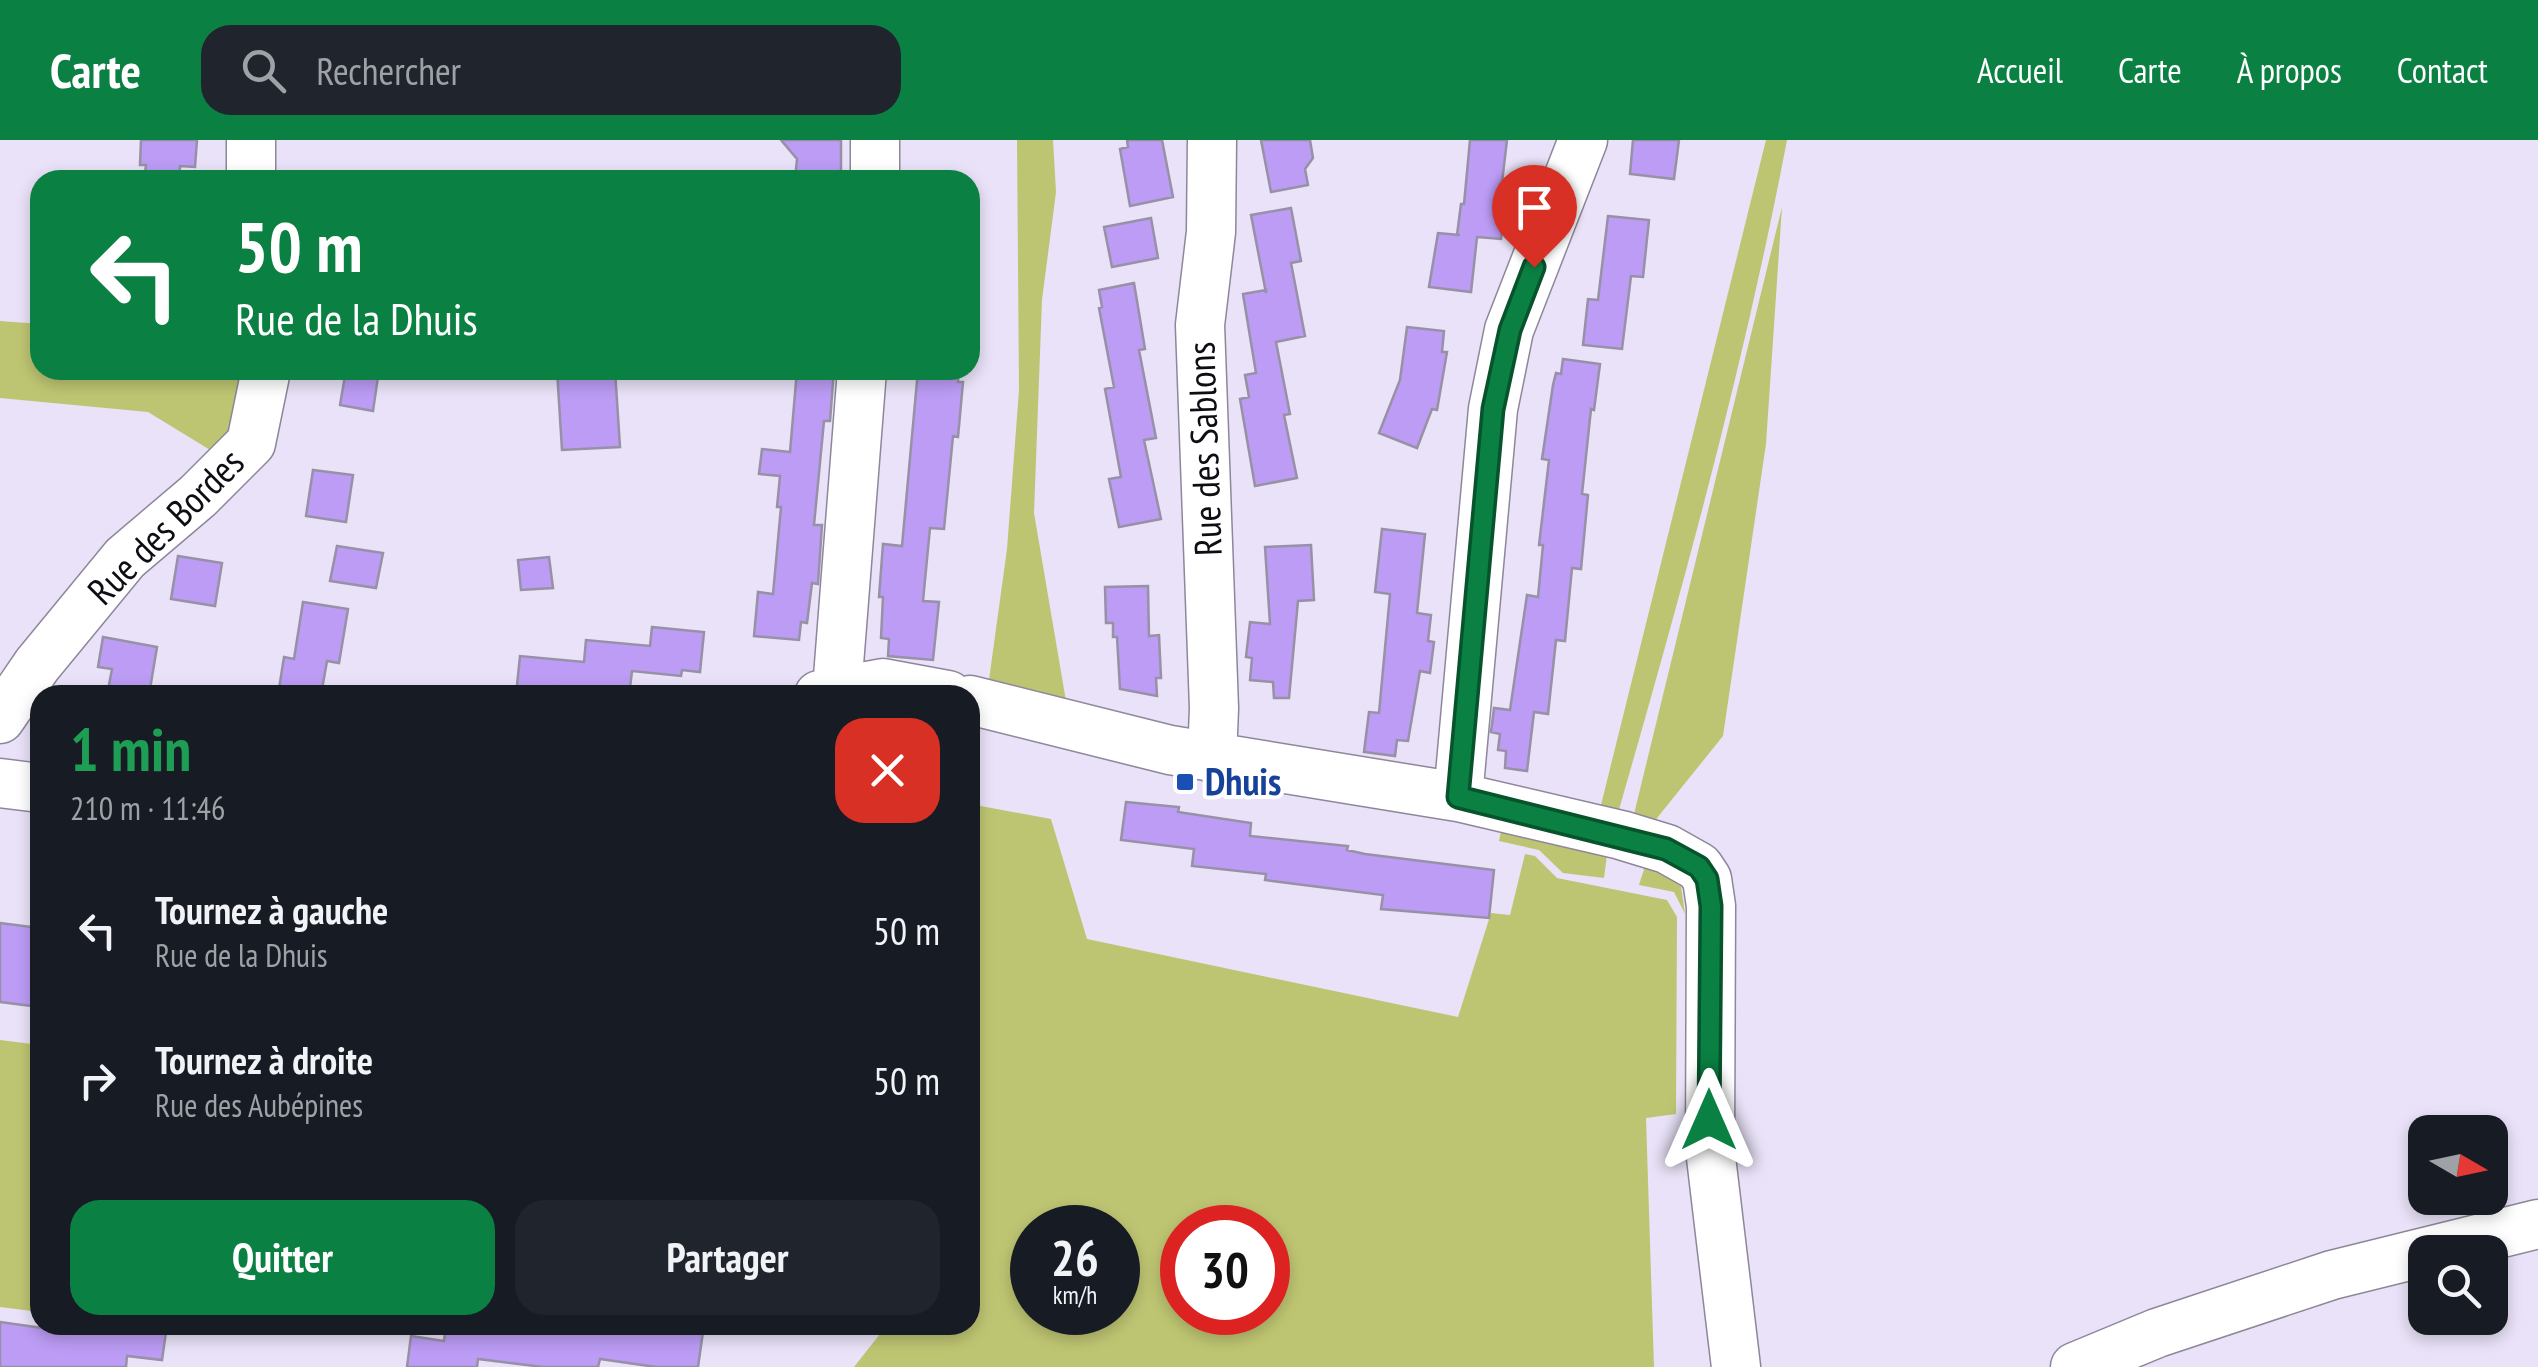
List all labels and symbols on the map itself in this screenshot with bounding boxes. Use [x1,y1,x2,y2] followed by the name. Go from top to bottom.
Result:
[1492,165,1577,268] pin
[1175,341,1232,557] street label: Rue des Sablons
[76,437,253,614] street label: Rue des Bordes
[1205,756,1281,805] place label: Dhuis
[1174,771,1196,793] marker: Dhuis
[1657,1068,1761,1172] position arrow
[2408,1115,2508,1215] north arrow
[1160,1205,1290,1335] speed limit sign: 30

